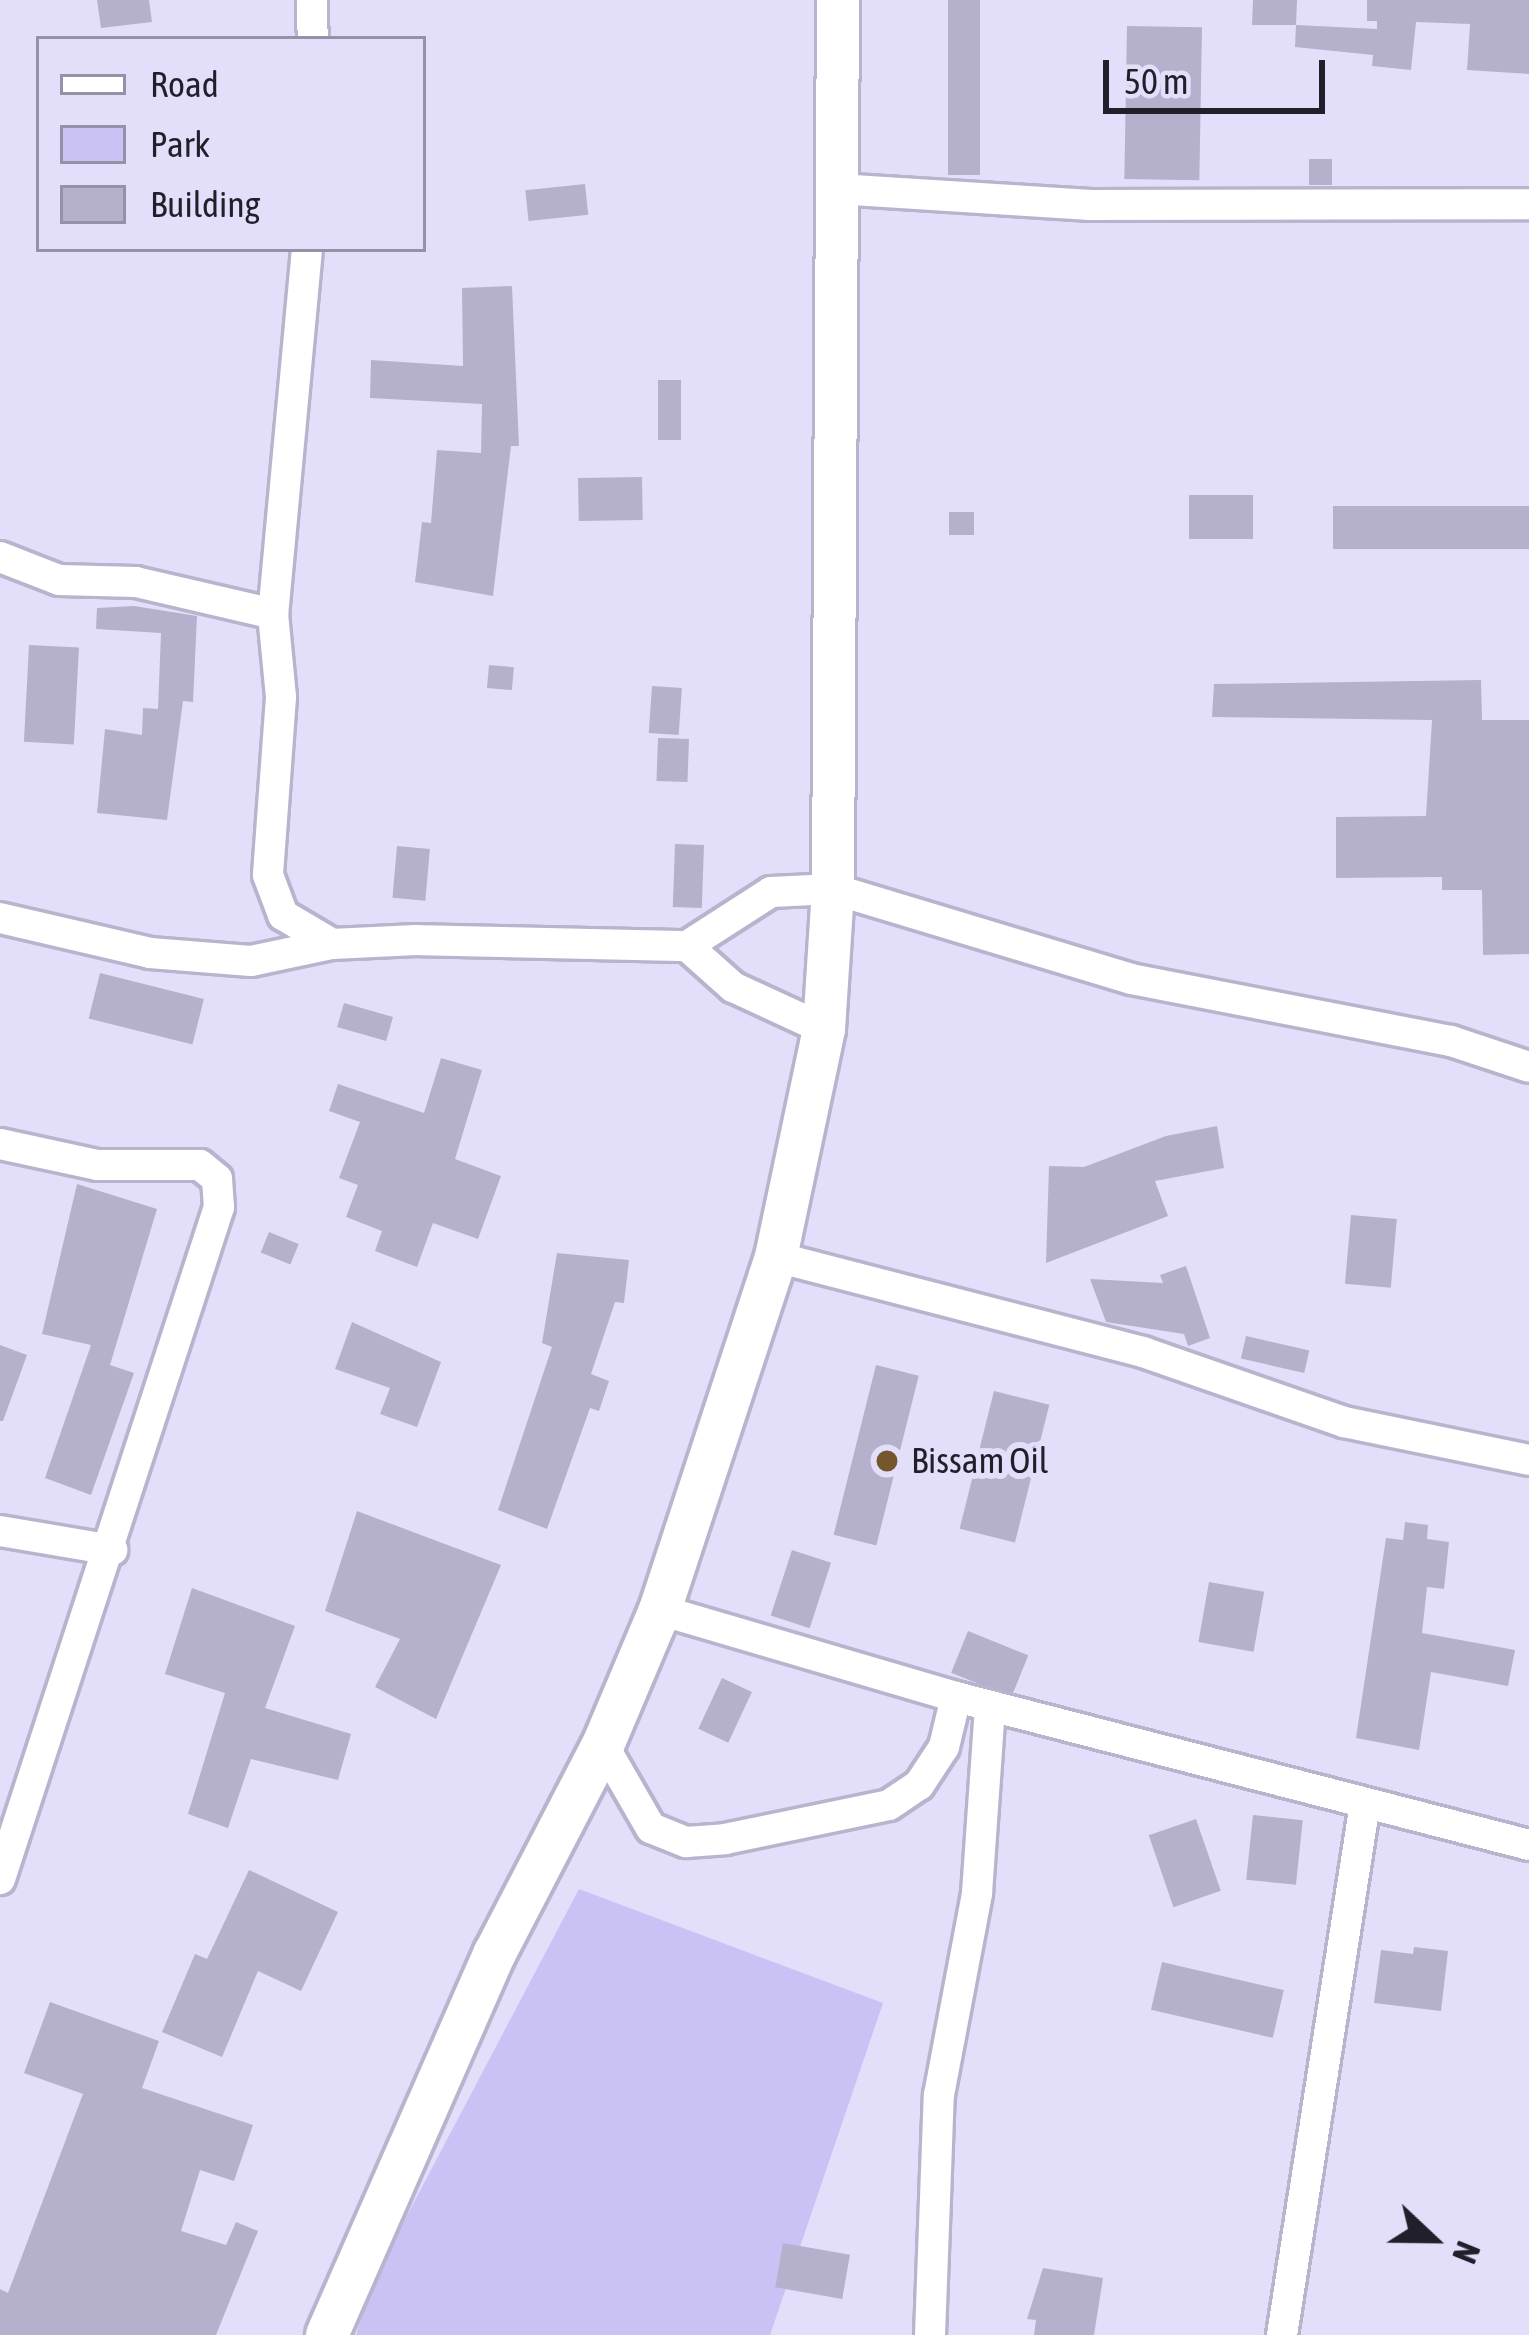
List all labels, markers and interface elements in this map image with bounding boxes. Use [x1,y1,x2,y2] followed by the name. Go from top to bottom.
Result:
[36,36,426,252] legend
[1109,36,1331,110] scale bar
[1124,60,1189,102] text: 50 m
[150,63,219,105] text: Road
[150,123,210,165] text: Park
[150,183,260,225] text: Building
[911,1439,1048,1483] place label: Bissam Oil
[874,1448,900,1474] marker: Bissam Oil
[1373,2179,1493,2299] north arrow
[1445,2236,1488,2269] text: N

